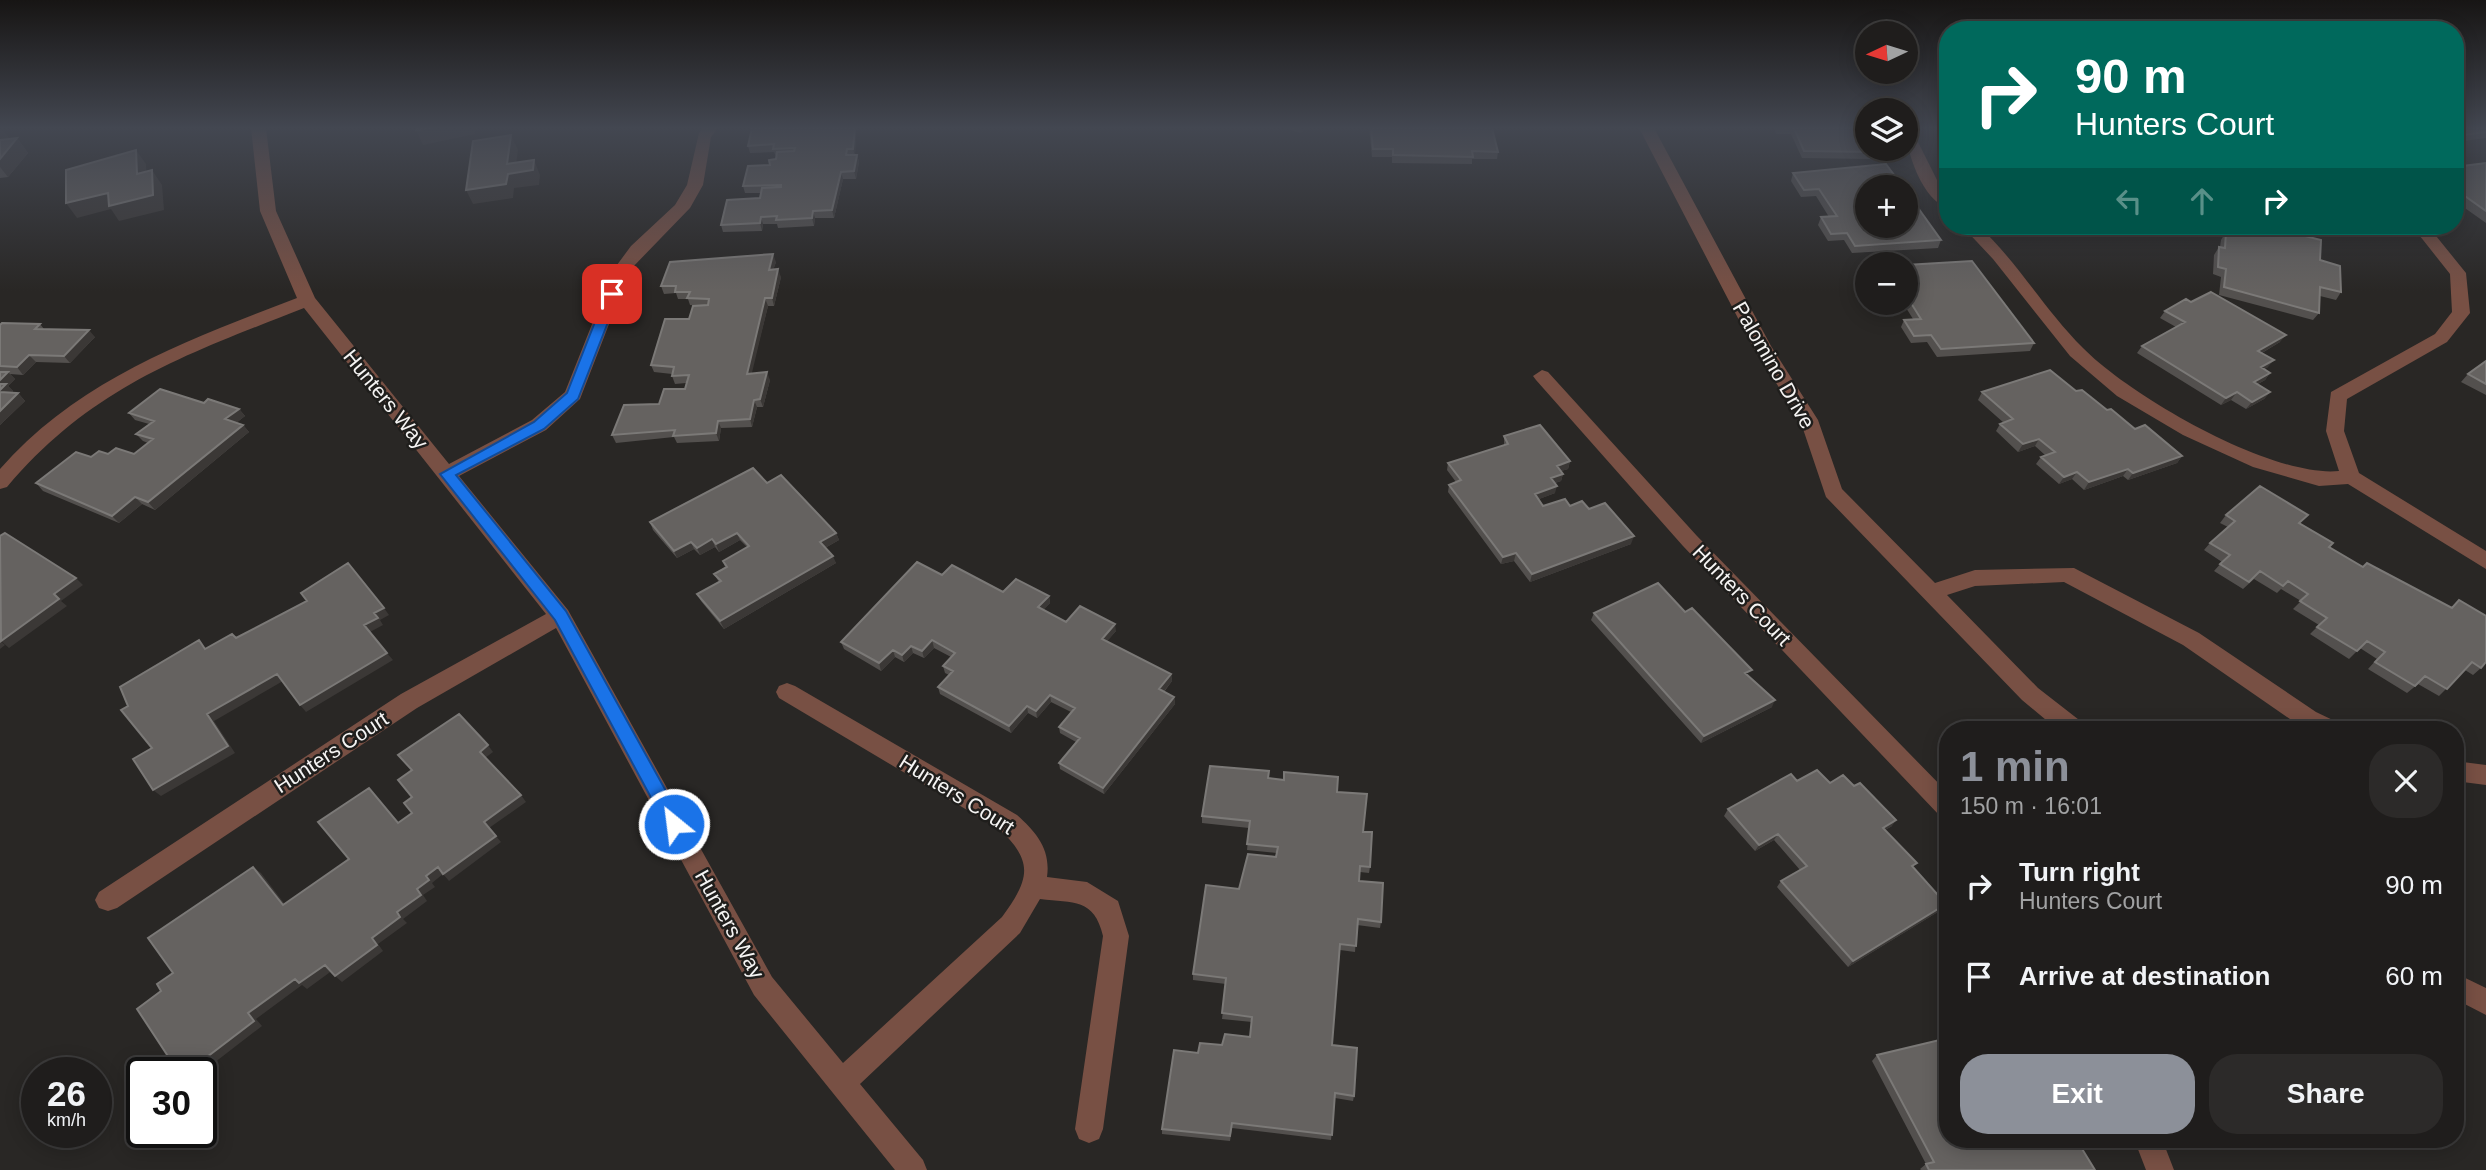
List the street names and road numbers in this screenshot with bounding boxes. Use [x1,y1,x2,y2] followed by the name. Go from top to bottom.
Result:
[1728,298,1820,432] street label: Palomino Drive
[339,345,433,453] street label: Hunters Way
[1688,540,1796,650] street label: Hunters Court
[270,707,392,797] street label: Hunters Court
[895,750,1019,838] street label: Hunters Court
[691,866,770,983] street label: Hunters Way

